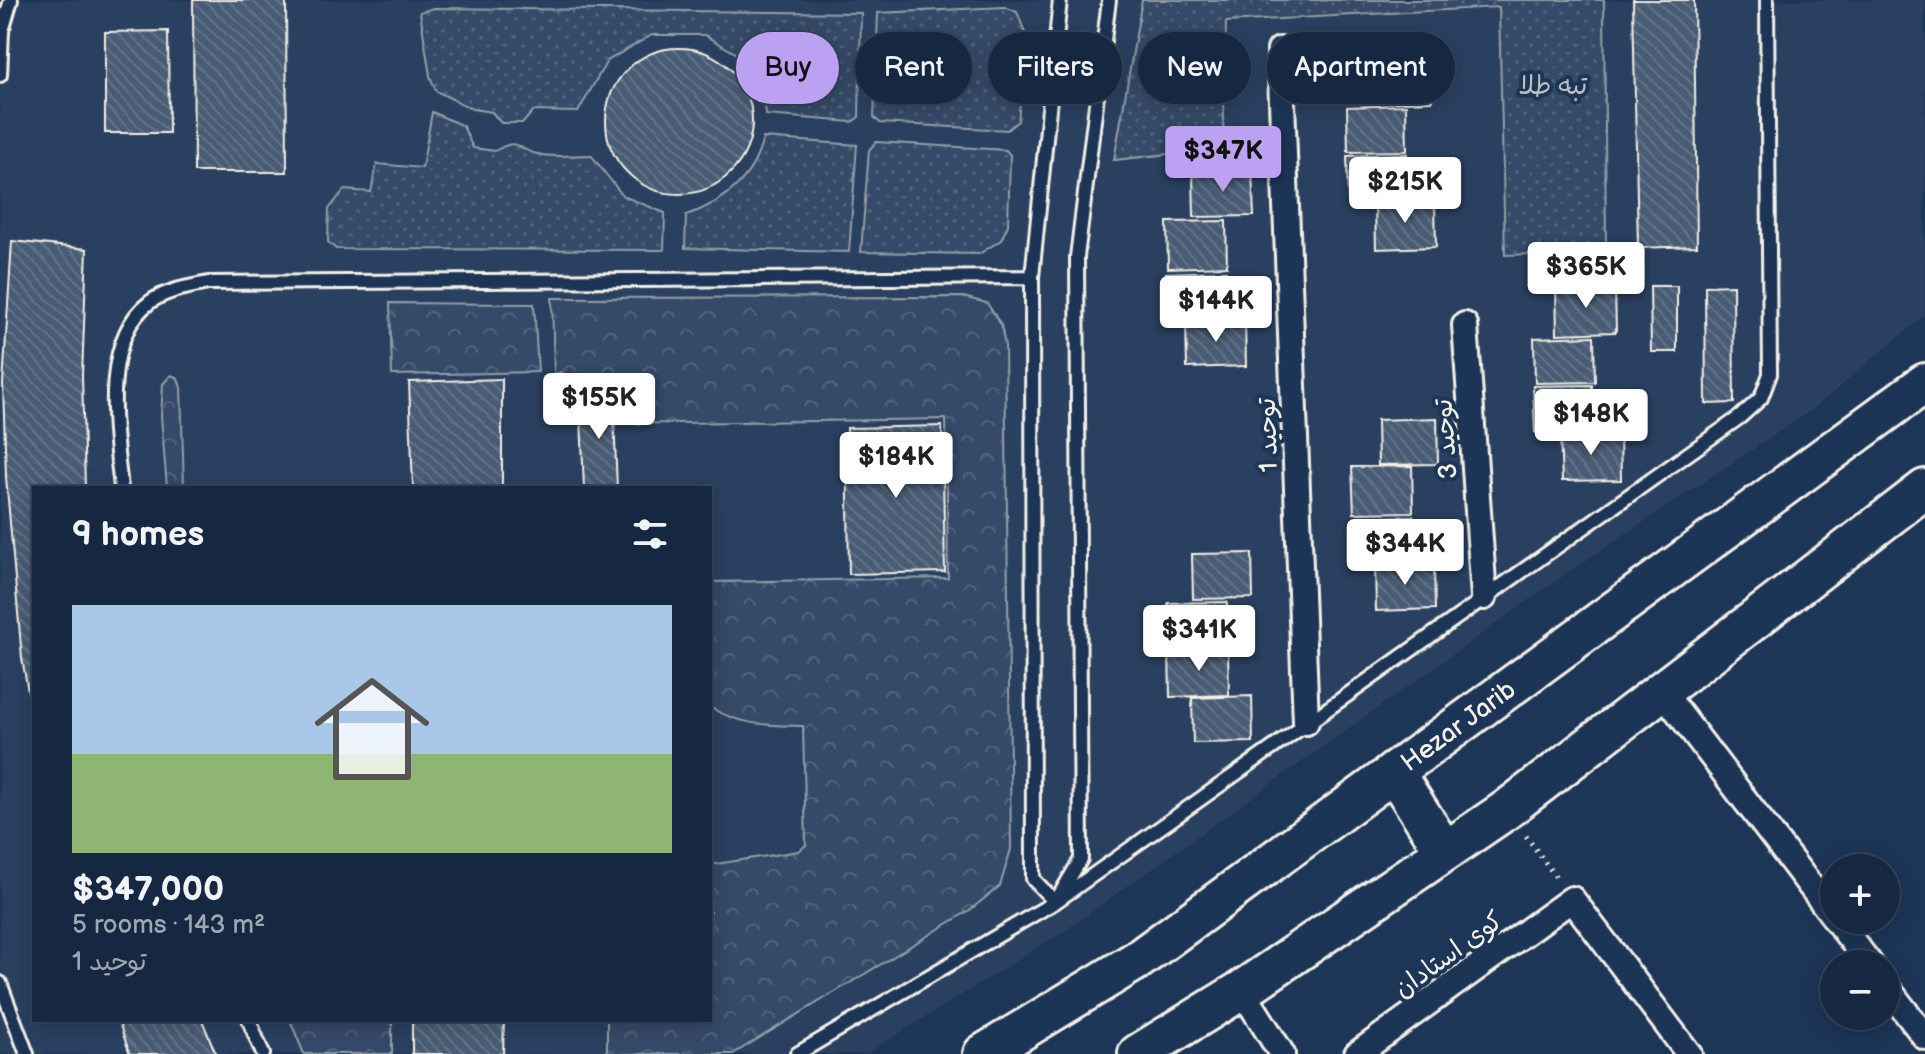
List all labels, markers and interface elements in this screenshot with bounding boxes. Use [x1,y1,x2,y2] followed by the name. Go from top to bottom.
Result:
[736,32,839,104] chip: Buy
[855,32,972,104] chip: Rent
[988,32,1122,104] chip: Filters
[1138,32,1251,104] chip: New
[1267,32,1455,104] chip: Apartment
[1519,71,1588,102] park label: تبه طلا
[1167,126,1279,194] pin: $347K
[1183,136,1263,167] text: $347K
[1349,157,1461,225] pin: $215K
[1367,167,1443,198] text: $215K
[1530,242,1642,310] pin: $365K
[1546,252,1626,283] text: $365K
[1160,276,1272,344] pin: $144K
[1178,286,1254,317] text: $144K
[543,373,655,441] pin: $155K
[561,383,637,414] text: $155K
[1535,389,1647,457] pin: $148K
[1252,397,1285,473] street label: توحید 1
[1428,397,1465,480] street label: توحید 3
[1553,399,1629,430] text: $148K
[840,432,952,500] pin: $184K
[858,442,934,473] text: $184K
[628,512,672,556] icon: filters
[72,514,204,555] text: 9 homes
[1349,519,1461,587] pin: $344K
[1365,529,1445,560] text: $344K
[1143,605,1255,673] pin: $341K
[1161,615,1237,646] text: $341K
[300,657,444,801] icon: home
[1395,674,1522,779] street label: Hezar Jarib
[1820,854,1900,1030] map controls
[1820,854,1900,934] button: +
[72,869,224,910] text: $347,000
[1388,905,1509,1005] street label: کوی استادان
[72,910,265,941] text: 5 rooms · 143 m²
[72,947,147,978] text: توحید 1
[1820,950,1900,1030] button: −

